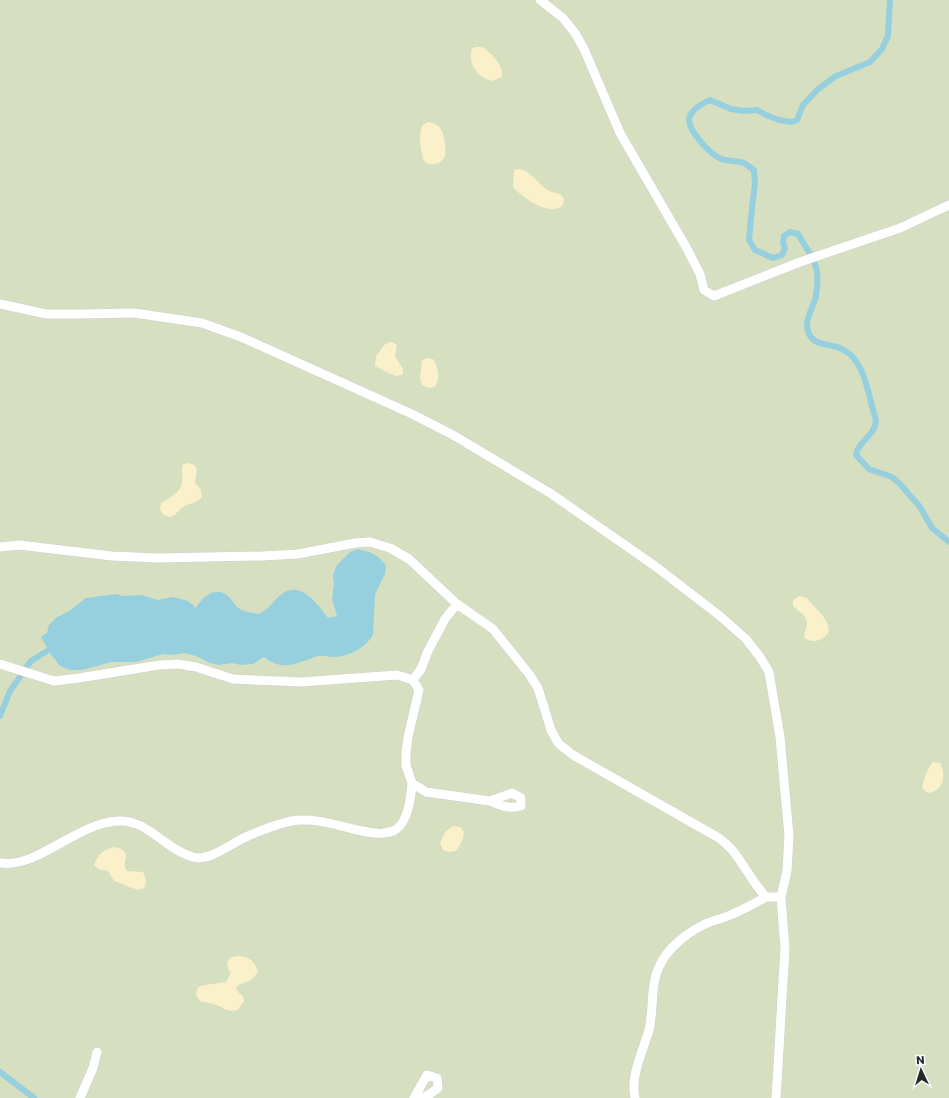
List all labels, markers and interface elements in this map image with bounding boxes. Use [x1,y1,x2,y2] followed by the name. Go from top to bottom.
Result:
[901,1050,941,1090] north arrow
[916,1052,925,1068] text: N

